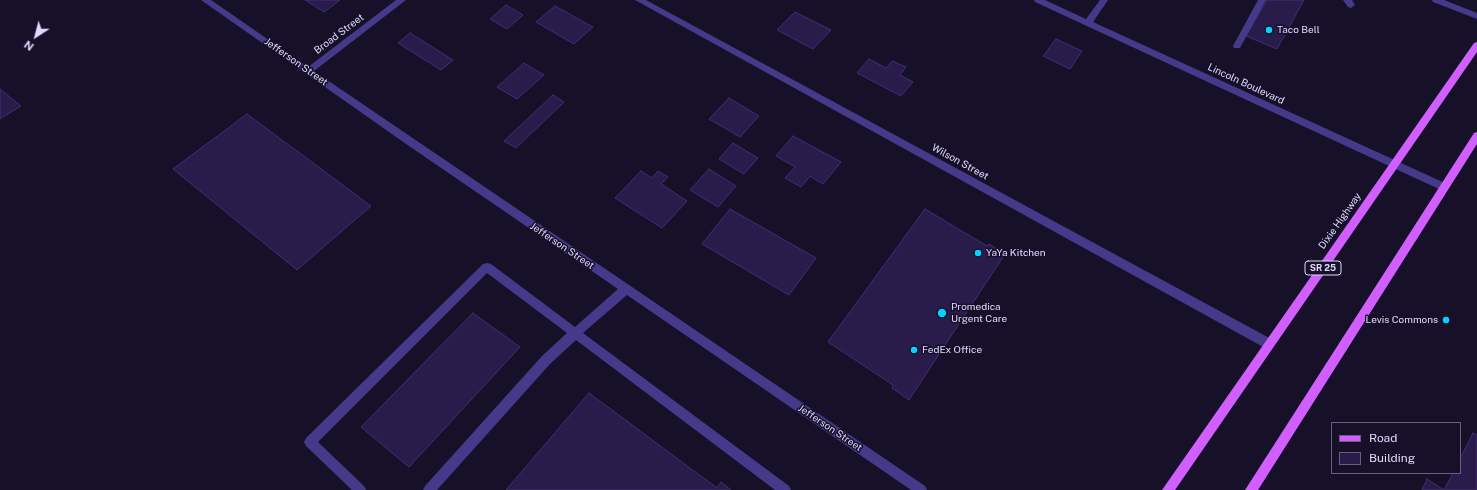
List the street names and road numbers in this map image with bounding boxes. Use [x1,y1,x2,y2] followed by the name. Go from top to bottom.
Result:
[312,11,366,57] street label: Broad Street
[262,36,330,88] street label: Jefferson Street
[1206,61,1286,107] street label: Lincoln Boulevard
[930,141,990,183] street label: Wilson Street
[1316,191,1364,251] street label: Dixie Highway
[528,220,596,272] street label: Jefferson Street
[1305,261,1341,275] road number: SR 25
[796,402,864,454] street label: Jefferson Street

